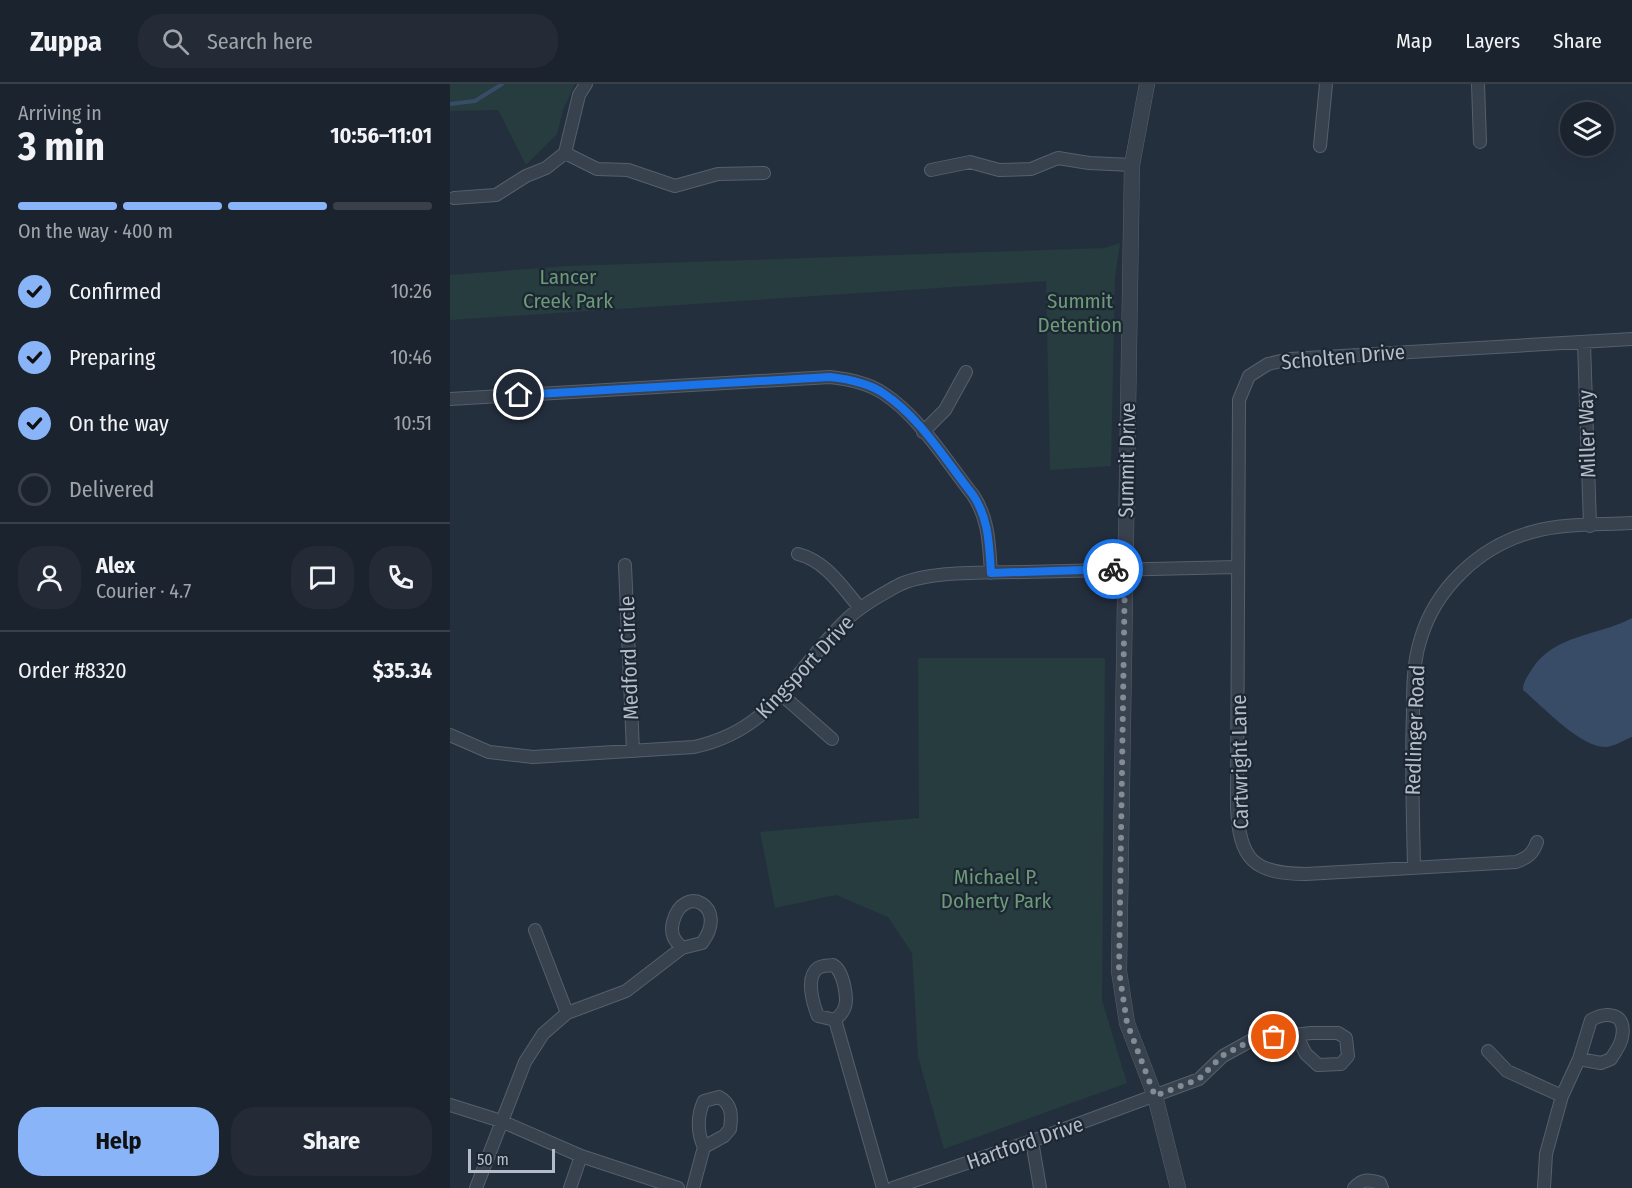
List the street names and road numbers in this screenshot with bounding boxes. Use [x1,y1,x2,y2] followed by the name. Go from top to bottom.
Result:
[1280,339,1406,375] street label: Scholten Drive
[1572,389,1602,479] street label: Miller Way
[1113,402,1141,518] street label: Summit Drive
[614,595,644,721] street label: Medford Circle
[750,610,860,724] street label: Kingsport Drive
[1400,664,1430,796] street label: Redlinger Road
[1226,694,1254,830] street label: Cartwright Lane
[963,1111,1087,1175] street label: Hartford Drive

